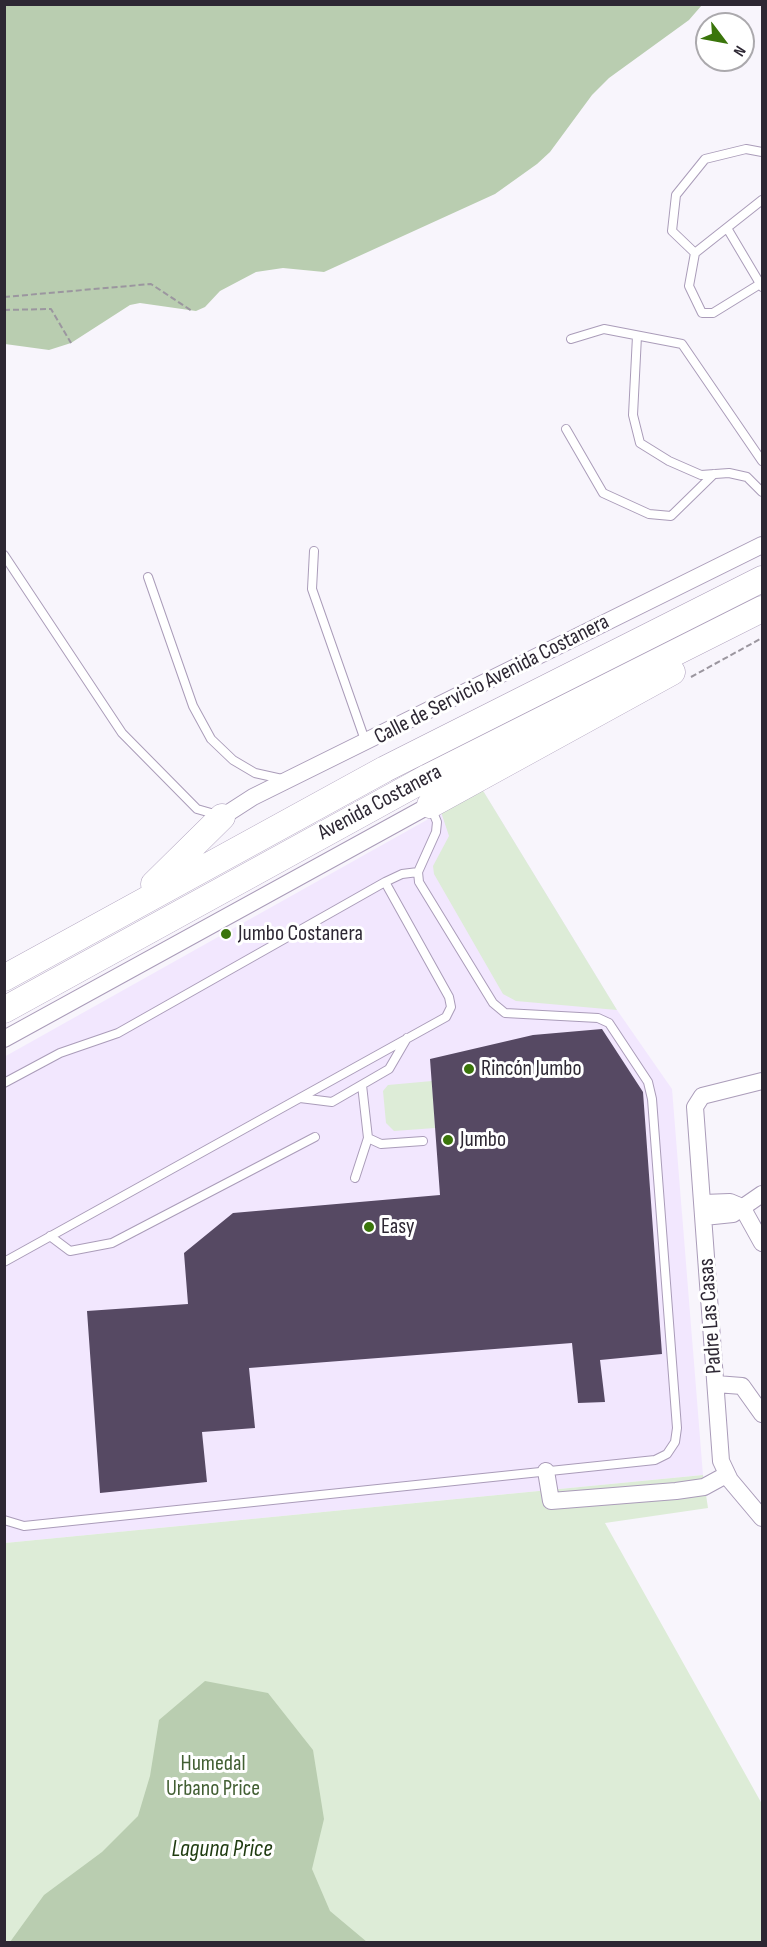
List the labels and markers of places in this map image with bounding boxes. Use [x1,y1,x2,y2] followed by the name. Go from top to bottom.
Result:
[238,921,363,947] place label: Jumbo Costanera
[219,927,233,941] marker: Jumbo Costanera
[481,1056,582,1082] place label: Rincón Jumbo
[462,1062,476,1076] marker: Rincón Jumbo
[460,1127,506,1153] place label: Jumbo
[441,1133,455,1147] marker: Jumbo
[381,1214,415,1240] place label: Easy
[362,1220,376,1234] marker: Easy

